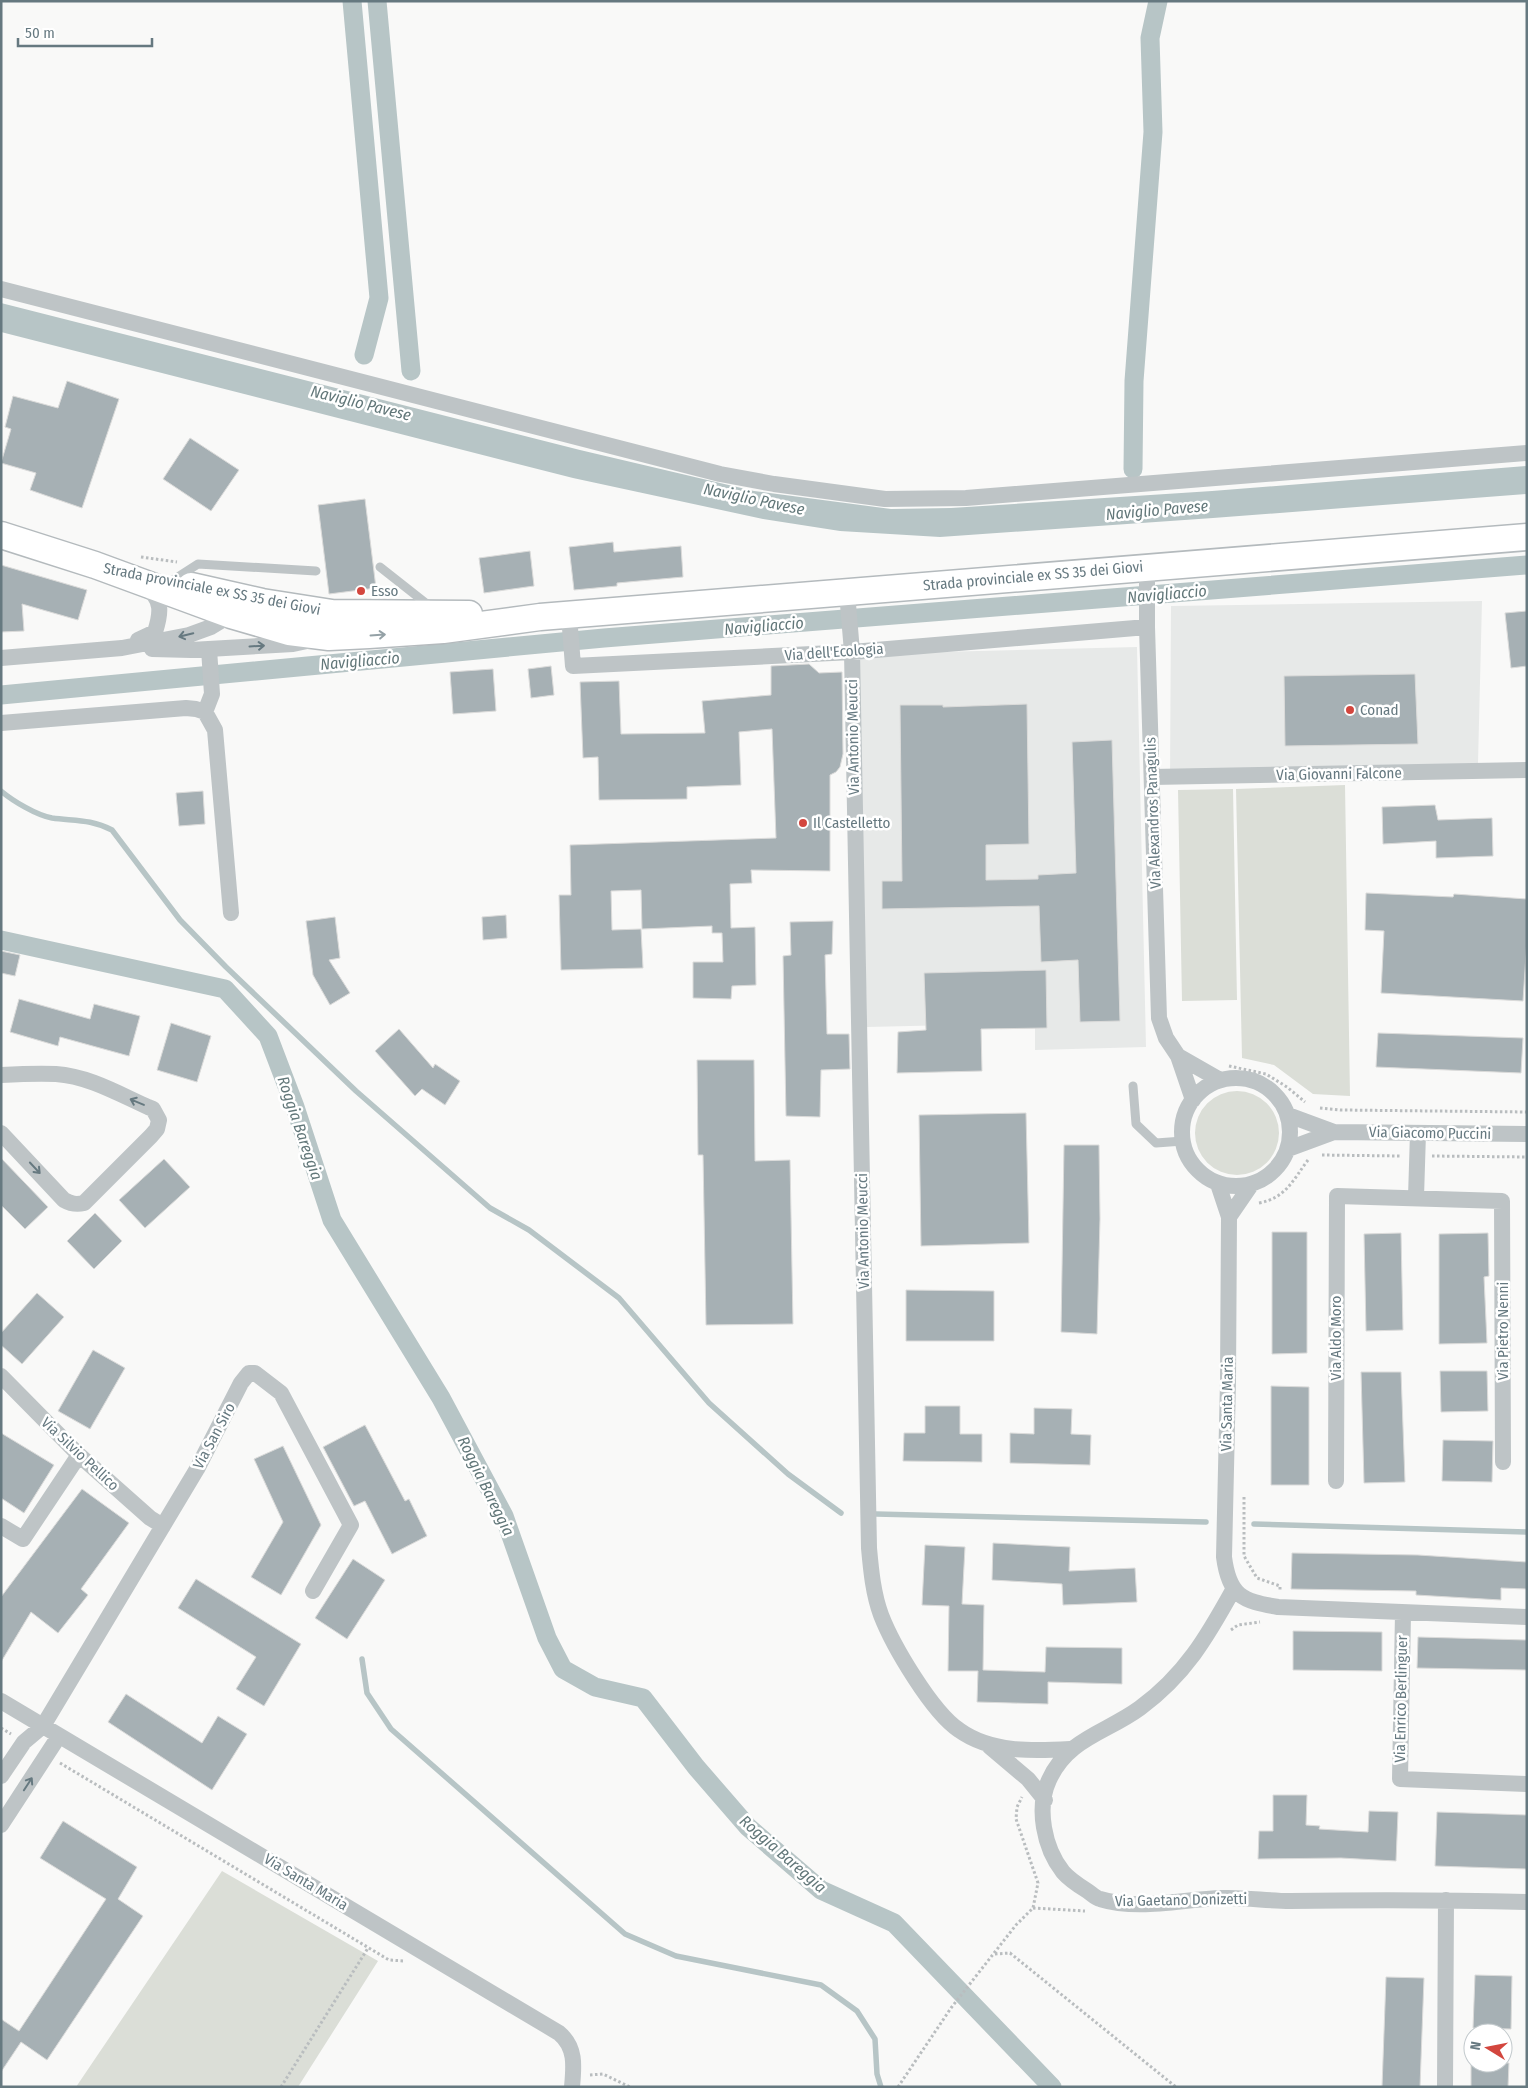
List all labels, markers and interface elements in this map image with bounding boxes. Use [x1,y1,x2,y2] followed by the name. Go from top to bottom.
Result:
[18,15,151,47] scale bar
[25,24,55,42] text: 50 m
[309,381,414,425] water label: Naviglio Pavese
[702,479,807,519] water label: Naviglio Pavese
[1105,496,1209,524] water label: Naviglio Pavese
[922,557,1144,595] street label: Strada provinciale ex SS 35 dei Giovi
[102,559,322,619] street label: Strada provinciale ex SS 35 dei Giovi
[1126,581,1208,607] water label: Navigliaccio
[371,582,399,600] place label: Esso
[355,585,367,597] marker: Esso
[723,613,805,639] water label: Navigliaccio
[369,630,385,639] one-way arrow
[179,631,195,640] one-way arrow
[784,640,884,664] street label: Via dell'Ecologia
[249,641,265,650] one-way arrow
[319,648,401,674] water label: Navigliaccio
[843,679,863,795] street label: Via Antonio Meucci
[1360,701,1399,719] place label: Conad
[1344,704,1356,716] marker: Conad
[1141,737,1165,889] street label: Via Alexandros Panagulis
[1276,764,1402,784] street label: Via Giovanni Falcone
[813,814,890,832] place label: Il Castelletto
[797,817,809,829] marker: Il Castelletto
[273,1074,327,1182] water label: Roggia Bareggia
[130,1097,145,1106] one-way arrow
[1369,1123,1491,1143] street label: Via Giacomo Puccini
[29,1162,41,1175] one-way arrow
[853,1173,873,1289] street label: Via Antonio Meucci
[1494,1282,1512,1380] street label: Via Pietro Nenni
[1327,1296,1345,1380] street label: Via Aldo Moro
[1217,1356,1237,1452] street label: Via Santa Maria
[189,1400,239,1472] street label: Via San Siro
[37,1413,123,1495] street label: Via Silvio Pellico
[454,1433,518,1539] water label: Roggia Bareggia
[1391,1634,1411,1763] street label: Via Enrico Berlinguer
[23,1777,33,1791] one-way arrow
[736,1811,830,1897] water label: Roggia Bareggia
[261,1850,351,1914] street label: Via Santa Maria
[1115,1890,1247,1910] street label: Via Gaetano Donizetti
[1463,2023,1513,2073] north arrow
[1467,2040,1485,2051] text: N

